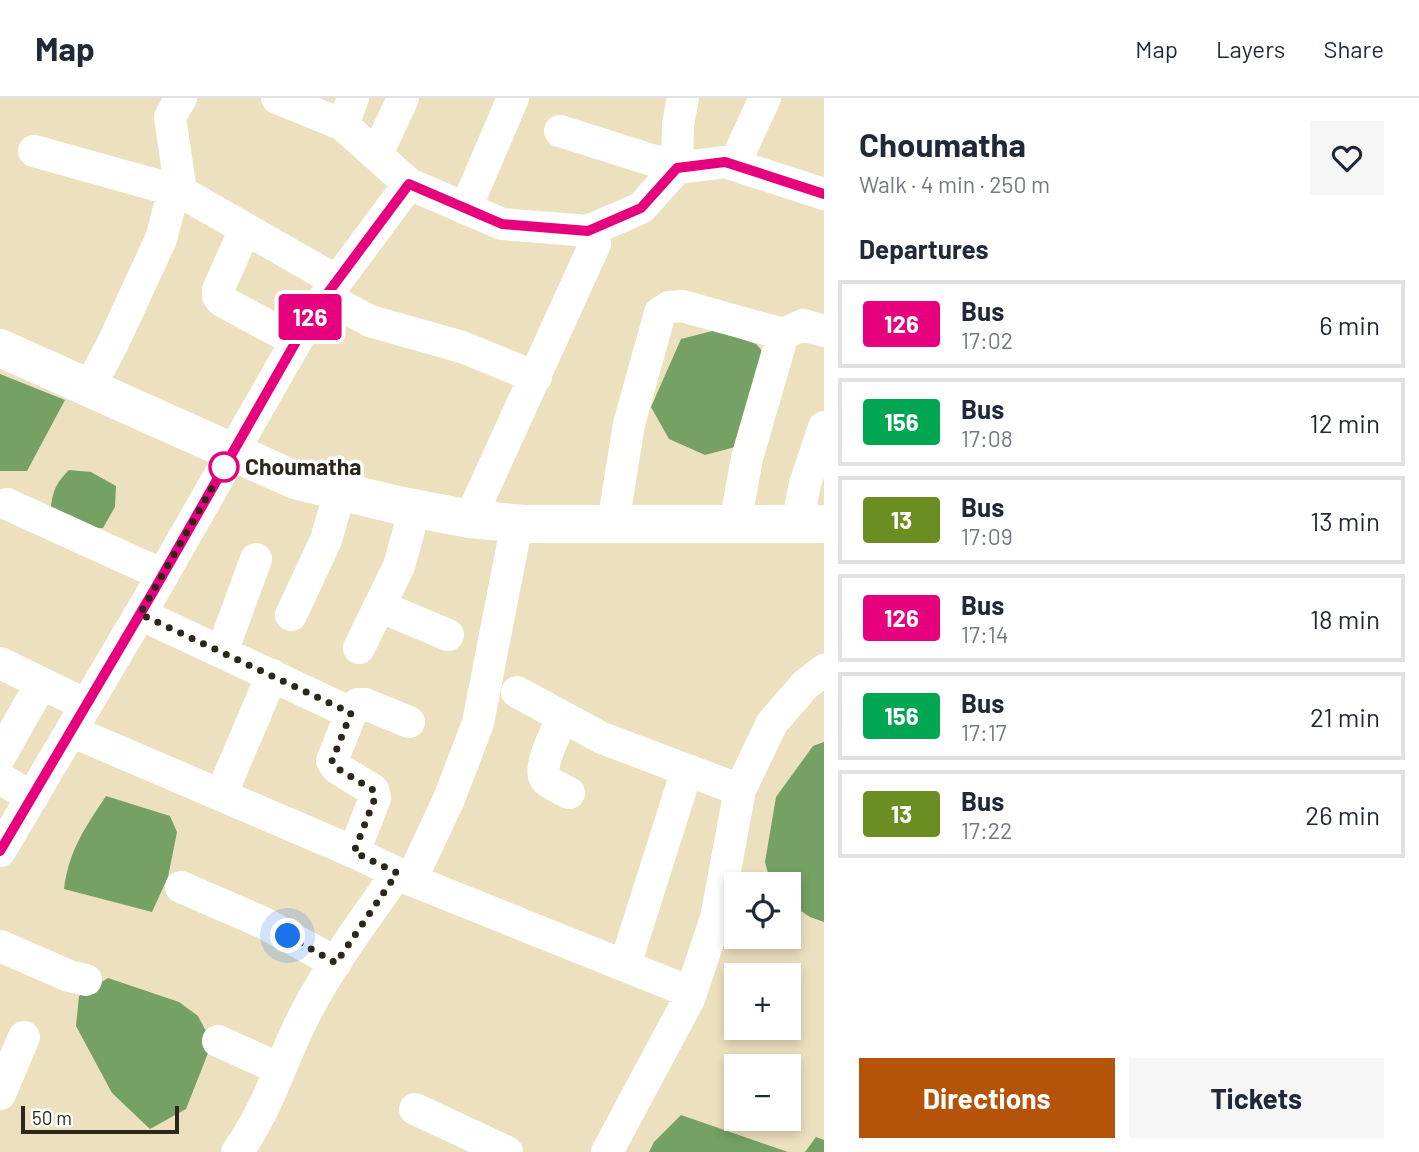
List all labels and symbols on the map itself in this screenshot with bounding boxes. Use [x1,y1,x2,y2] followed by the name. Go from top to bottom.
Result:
[270,294,350,340] line badge: 126
[209,452,239,482] marker: Choumatha
[245,452,361,480] place label: Choumatha
[270,918,305,953] your location
[21,1103,178,1135] scale bar

